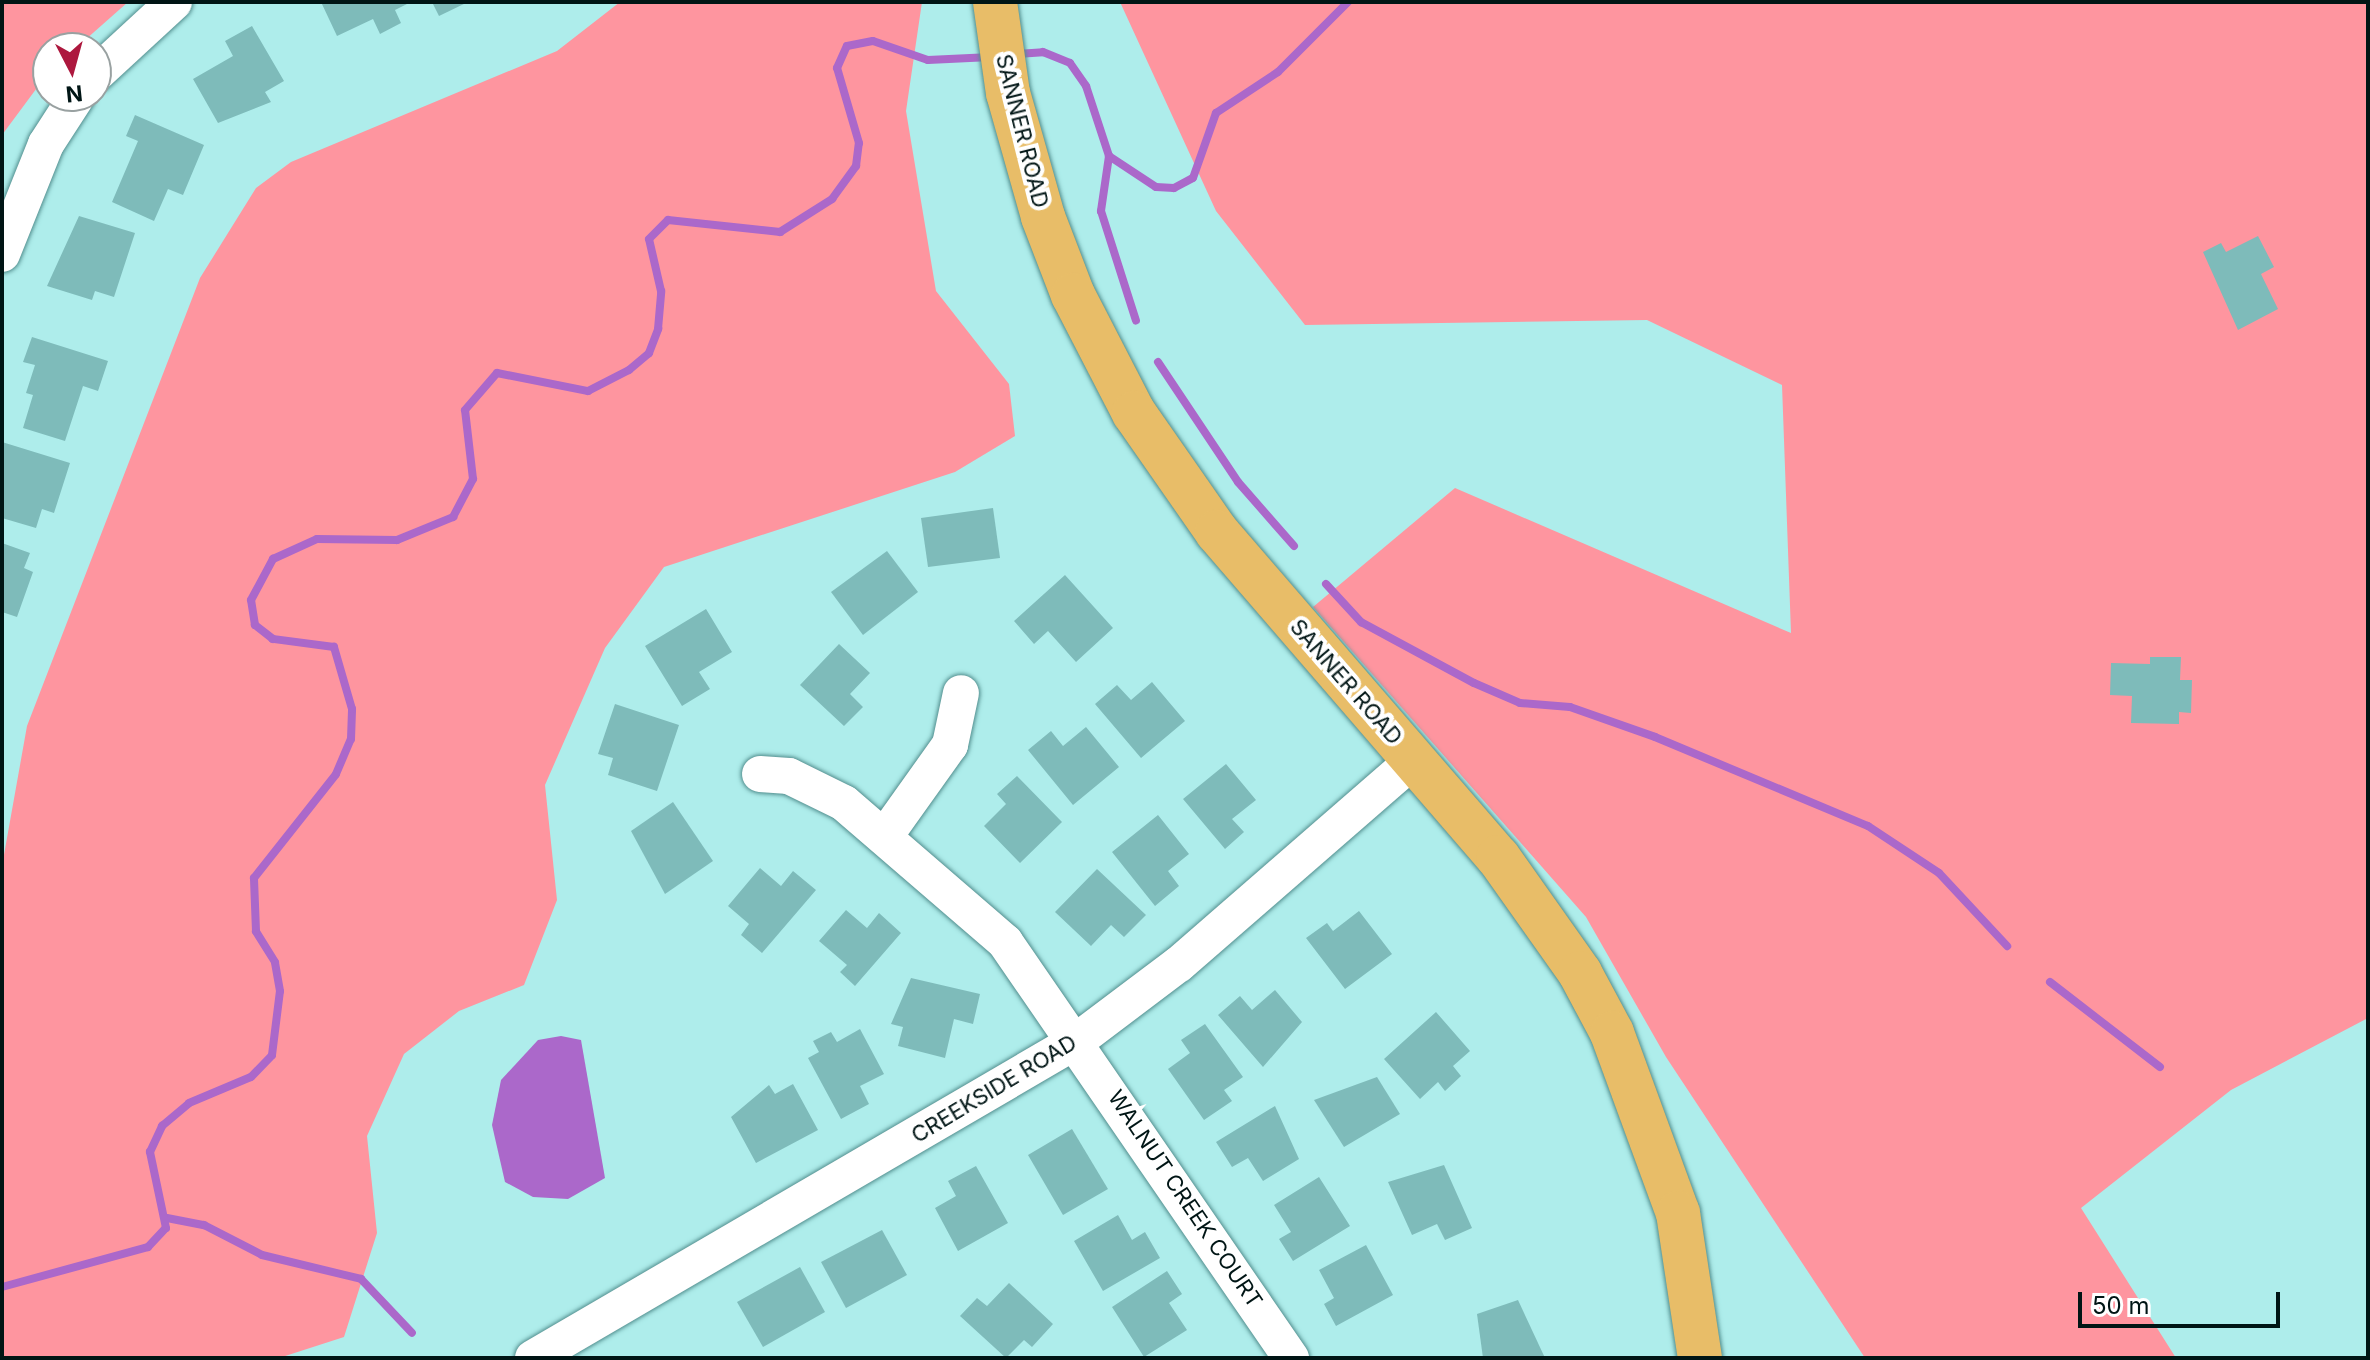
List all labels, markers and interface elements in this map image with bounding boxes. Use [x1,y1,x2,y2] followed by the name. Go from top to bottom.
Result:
[32,32,112,112] north arrow
[990,51,1054,211] street label: SANNER ROAD
[65,80,84,108] text: N
[1284,614,1408,750] street label: SANNER ROAD
[907,1029,1081,1149] street label: CREEKSIDE ROAD
[1102,1085,1268,1313] street label: WALNUT CREEK COURT
[2082,1276,2284,1326] scale bar
[2092,1291,2150,1320] text: 50 m

